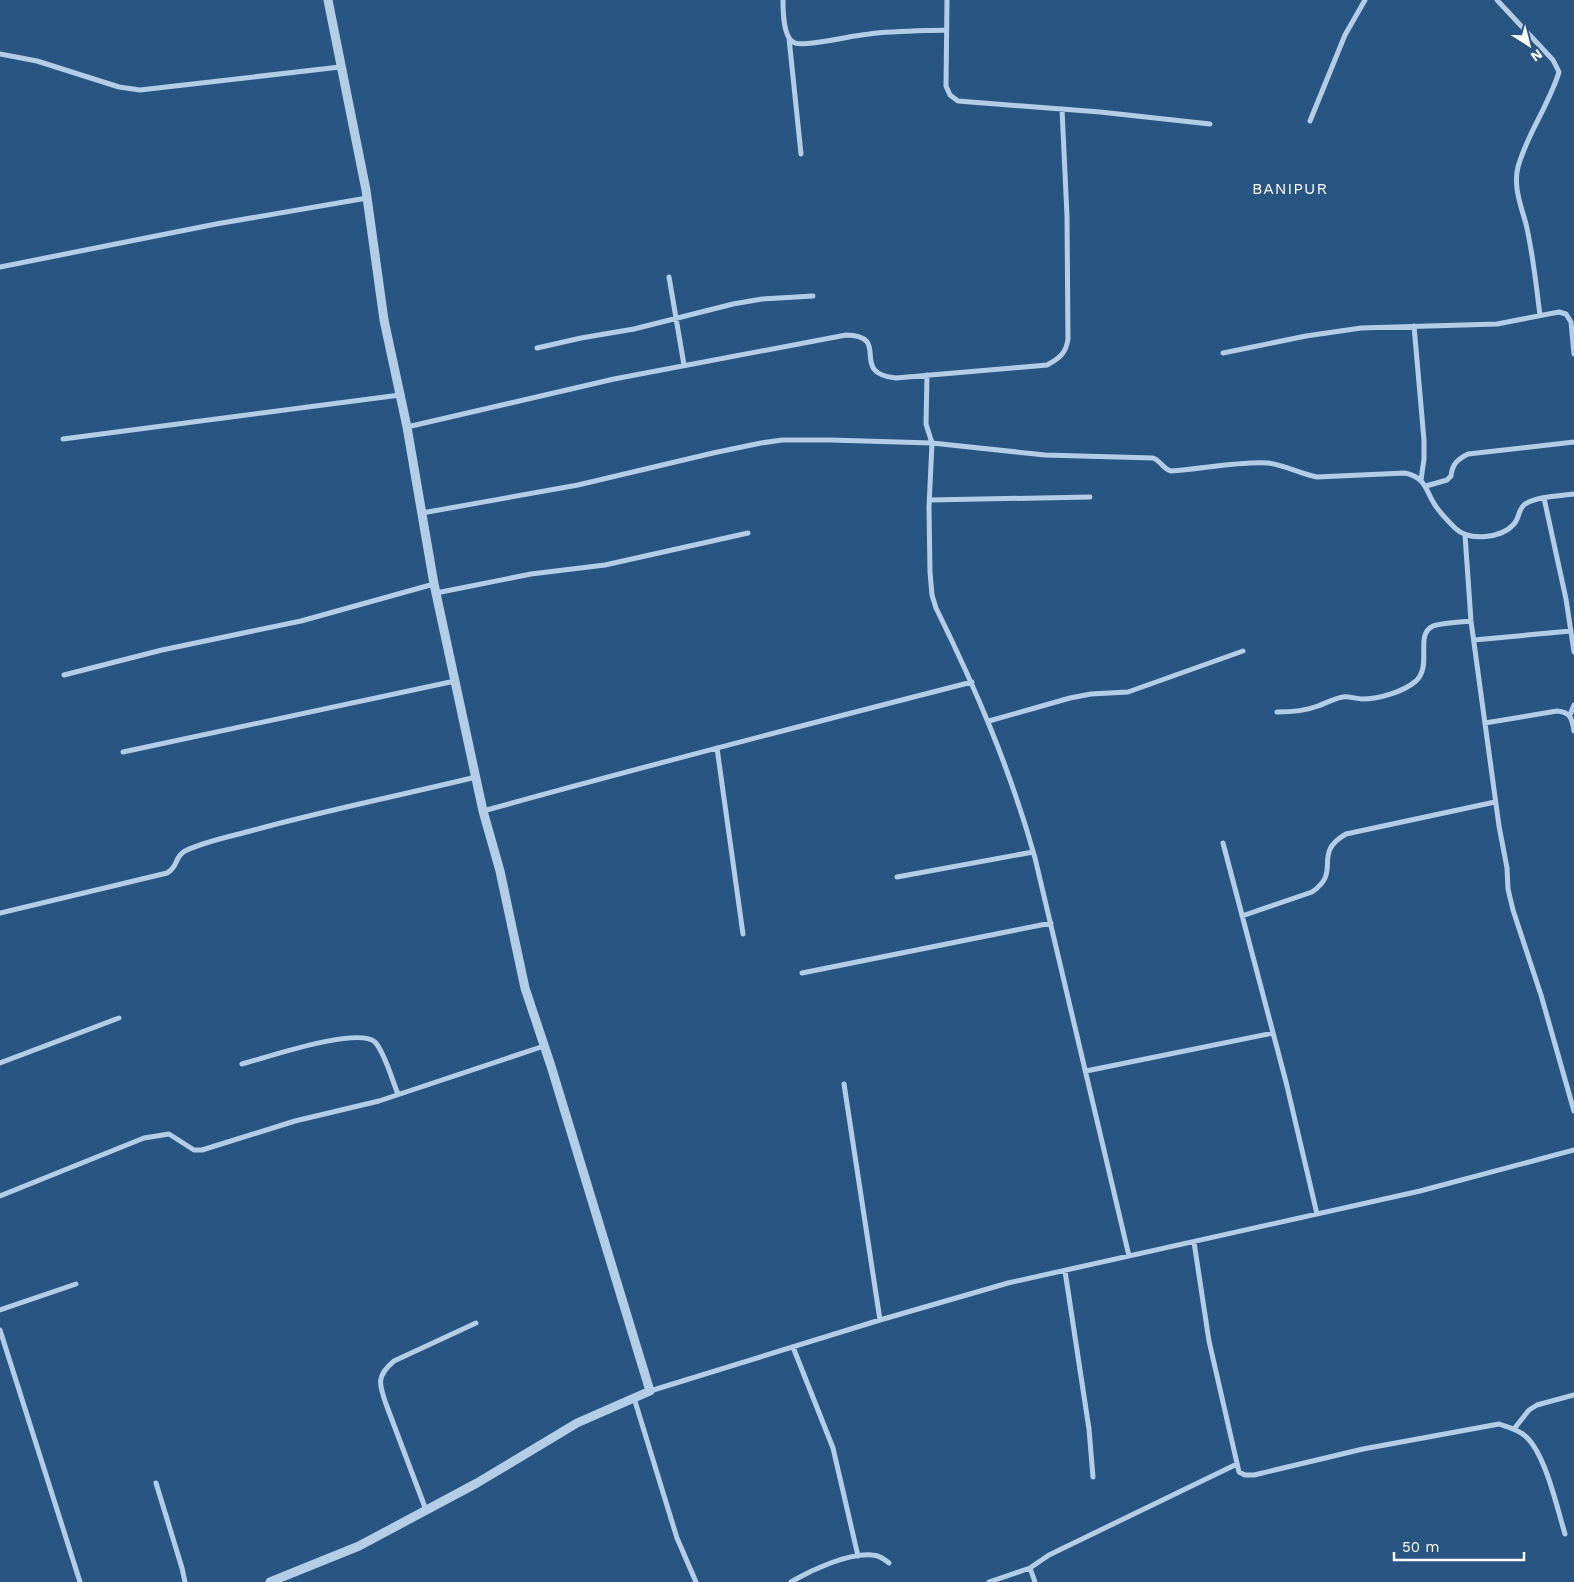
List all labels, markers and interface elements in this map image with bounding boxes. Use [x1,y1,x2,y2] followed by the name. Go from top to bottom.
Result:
[1504,20,1554,70] north arrow
[1528,46,1546,65] text: N
[1252,179,1328,198] district label: BANIPUR
[1394,1530,1524,1562] scale bar
[1402,1538,1439,1556] text: 50 m

